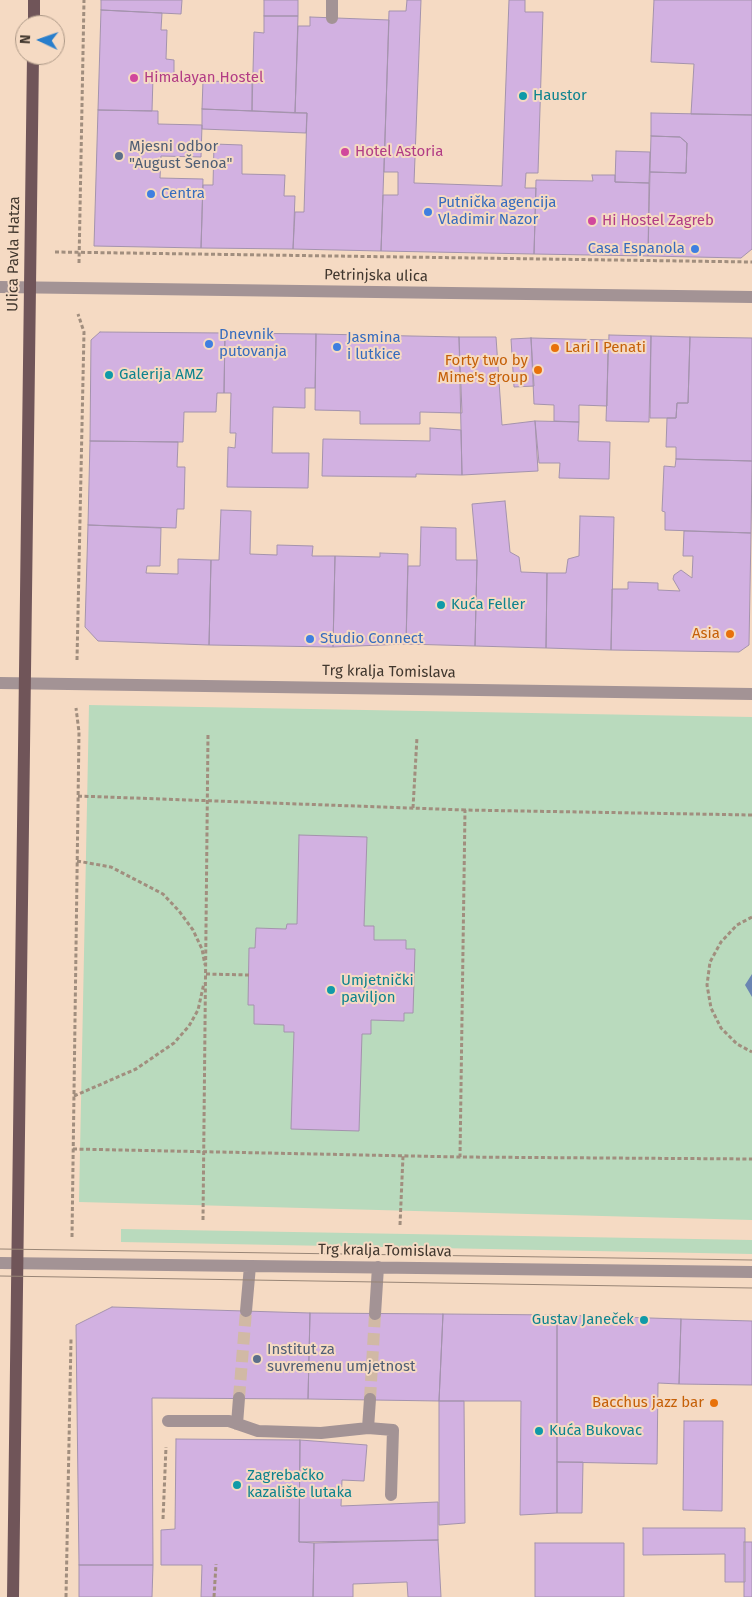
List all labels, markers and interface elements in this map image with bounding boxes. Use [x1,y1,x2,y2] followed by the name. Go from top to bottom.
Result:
[15,15,65,65] north arrow
[17,34,34,44] text: N
[144,69,263,87] place label: Himalayan Hostel
[128,72,140,84] marker: Himalayan Hostel
[533,87,587,105] place label: Haustor
[517,90,529,102] marker: Haustor
[129,138,232,173] place label: Mjesni odbor "August Šenoa"
[355,143,443,161] place label: Hotel Astoria
[339,146,351,158] marker: Hotel Astoria
[113,150,125,162] marker: Mjesni odbor "August Šenoa"
[161,185,205,203] place label: Centra
[145,188,157,200] marker: Centra
[438,194,557,229] place label: Putnička agencija Vladimir Nazor
[4,196,24,312] street label: Ulica Pavla Hatza
[422,206,434,218] marker: Putnička agencija Vladimir Nazor
[602,212,714,230] place label: Hi Hostel Zagreb
[586,215,598,227] marker: Hi Hostel Zagreb
[588,240,685,258] place label: Casa Espanola
[689,243,701,255] marker: Casa Espanola
[324,266,428,286] street label: Petrinjska ulica
[219,326,287,361] place label: Dnevnik putovanja
[347,329,401,364] place label: Jasmina i lutkice
[203,338,215,350] marker: Dnevnik putovanja
[565,339,646,357] place label: Lari I Penati
[331,341,343,353] marker: Jasmina i lutkice
[549,342,561,354] marker: Lari I Penati
[438,352,528,387] place label: Forty two by Mime's group
[532,364,544,376] marker: Forty two by Mime's group
[119,366,203,384] place label: Galerija AMZ
[103,369,115,381] marker: Galerija AMZ
[451,596,525,614] place label: Kuća Feller
[435,599,447,611] marker: Kuća Feller
[692,625,720,643] place label: Asia
[724,628,736,640] marker: Asia
[320,630,423,648] place label: Studio Connect
[304,633,316,645] marker: Studio Connect
[322,662,456,682] street label: Trg kralja Tomislava
[341,972,414,1007] place label: Umjetnički paviljon
[325,984,337,996] marker: Umjetnički paviljon
[318,1241,452,1261] street label: Trg kralja Tomislava
[532,1311,634,1329] place label: Gustav Janeček
[638,1314,650,1326] marker: Gustav Janeček
[267,1341,415,1376] place label: Institut za suvremenu umjetnost
[251,1353,263,1365] marker: Institut za suvremenu umjetnost
[592,1394,704,1412] place label: Bacchus jazz bar
[708,1397,720,1409] marker: Bacchus jazz bar
[549,1422,642,1440] place label: Kuća Bukovac
[533,1425,545,1437] marker: Kuća Bukovac
[247,1467,352,1502] place label: Zagrebačko kazalište lutaka
[231,1479,243,1491] marker: Zagrebačko kazalište lutaka

